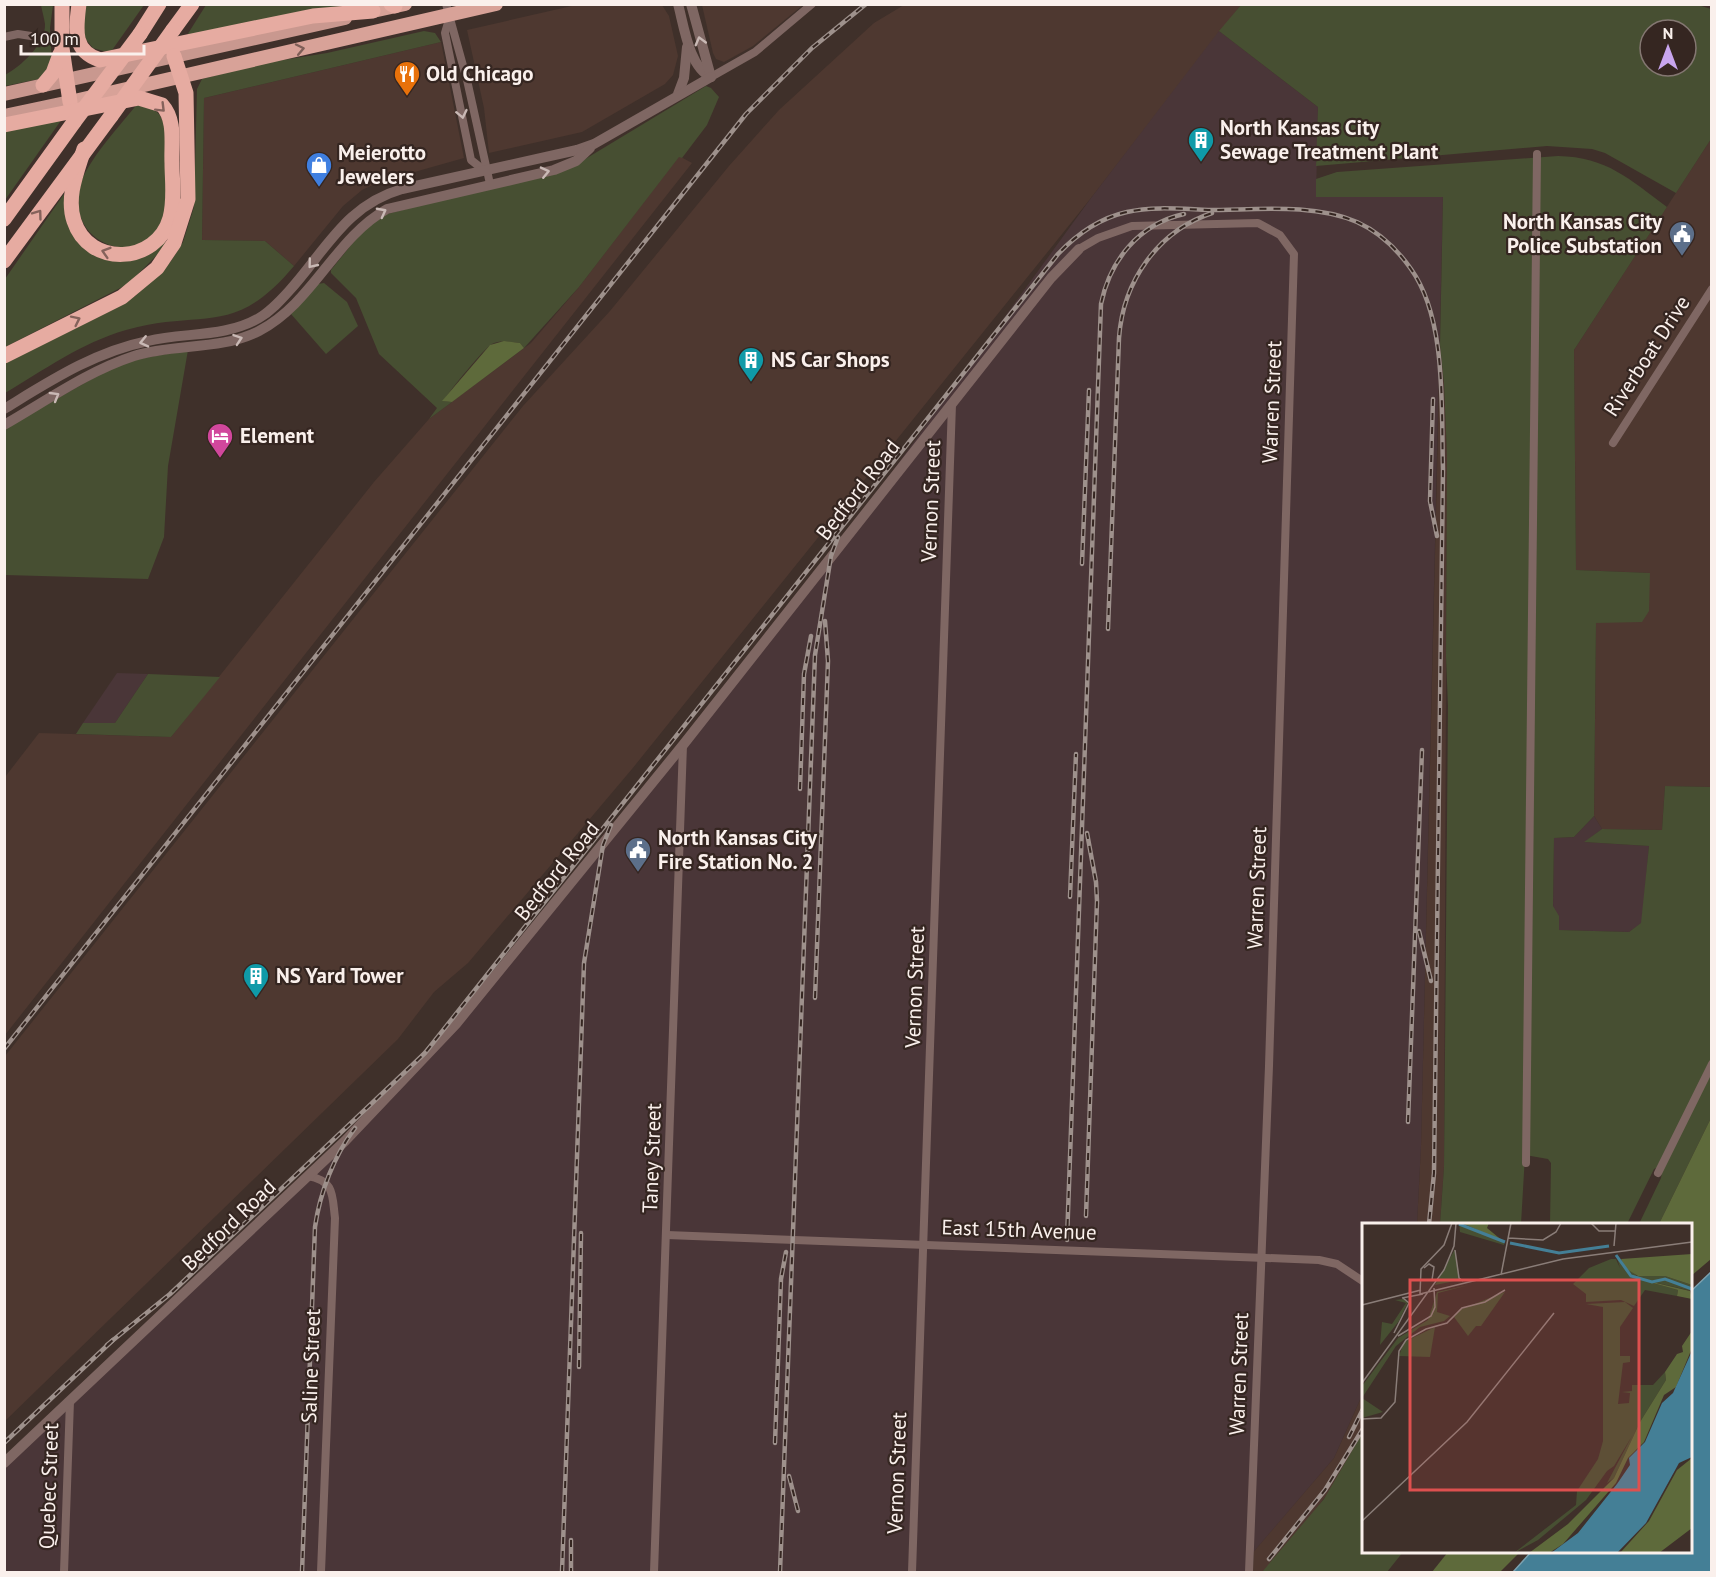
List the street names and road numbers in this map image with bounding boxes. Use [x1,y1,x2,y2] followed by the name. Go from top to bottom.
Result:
[1598,290,1696,421] street label: Riverboat Drive
[1256,340,1287,464] street label: Warren Street
[810,434,905,545] street label: Bedford Road
[915,440,946,563] street label: Vernon Street
[508,815,605,926] street label: Bedford Road
[1241,826,1272,950] street label: Warren Street
[899,926,930,1049] street label: Vernon Street
[636,1103,667,1213] street label: Taney Street
[176,1173,281,1276] street label: Bedford Road
[941,1213,1097,1246] street label: East 15th Avenue
[295,1308,326,1424] street label: Saline Street
[1223,1312,1254,1436] street label: Warren Street
[881,1412,912,1535] street label: Vernon Street
[33,1422,64,1550] street label: Quebec Street

